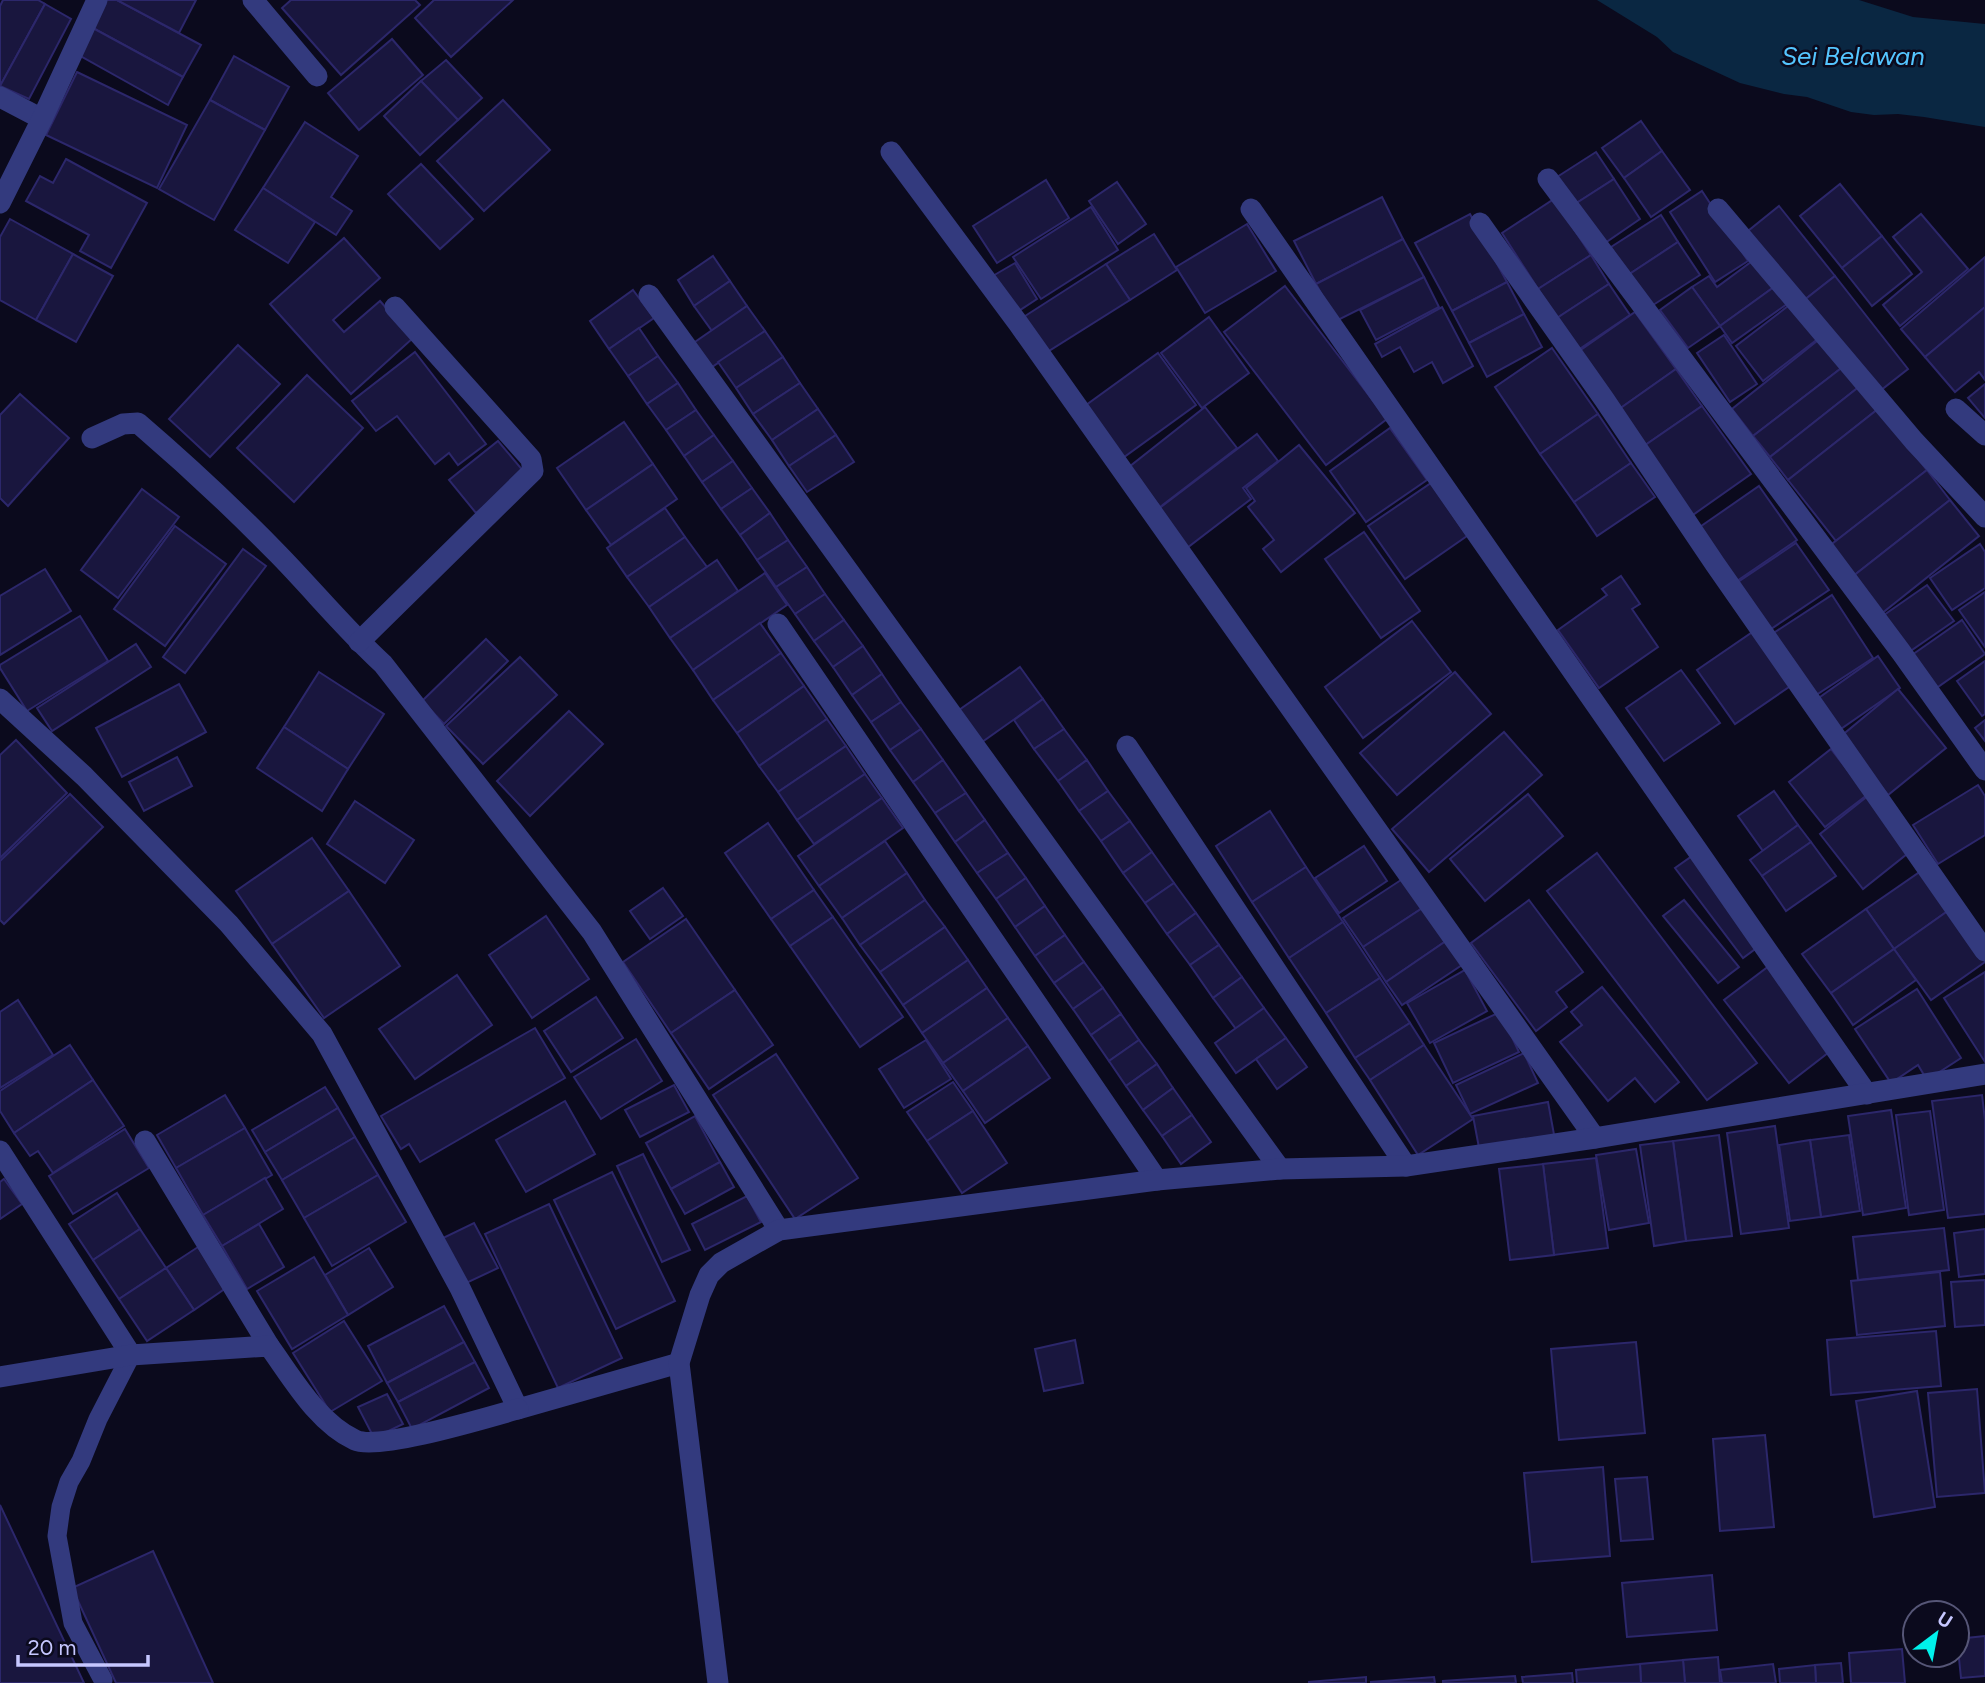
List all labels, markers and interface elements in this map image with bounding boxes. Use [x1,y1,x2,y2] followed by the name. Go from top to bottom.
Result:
[1781,40,1925,72] water label: Sei Belawan
[1901,1599,1971,1669] north arrow
[1933,1607,1957,1633] text: U
[18,1624,147,1668] scale bar
[28,1635,76,1660] text: 20 m

